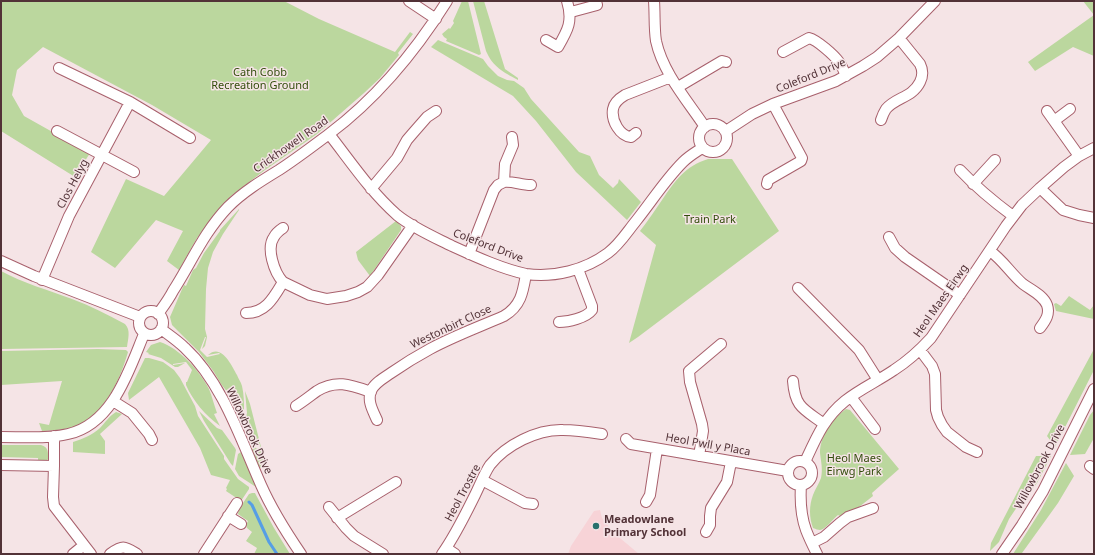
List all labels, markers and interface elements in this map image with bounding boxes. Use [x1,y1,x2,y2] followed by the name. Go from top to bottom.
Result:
[774,56,848,96] street label: Coleford Drive
[211,66,309,92] park label: Cath Cobb Recreation Ground
[251,114,331,176] street label: Crickhowell Road
[54,157,92,211] street label: Clos Helyg
[684,213,736,227] park label: Train Park
[451,227,525,265] street label: Coleford Drive
[911,262,971,340] street label: Heol Maes Eirwg
[408,302,494,352] street label: Westonbirt Close
[223,386,275,476] street label: Willowbrook Drive
[1012,422,1068,512] street label: Willowbrook Drive
[664,431,752,459] street label: Heol Pwll y Placa
[826,452,882,478] park label: Heol Maes Eirwg Park
[442,462,484,524] street label: Heol Trostre
[604,513,686,539] place label: Meadowlane Primary School
[591,521,601,531] marker: Meadowlane Primary School

